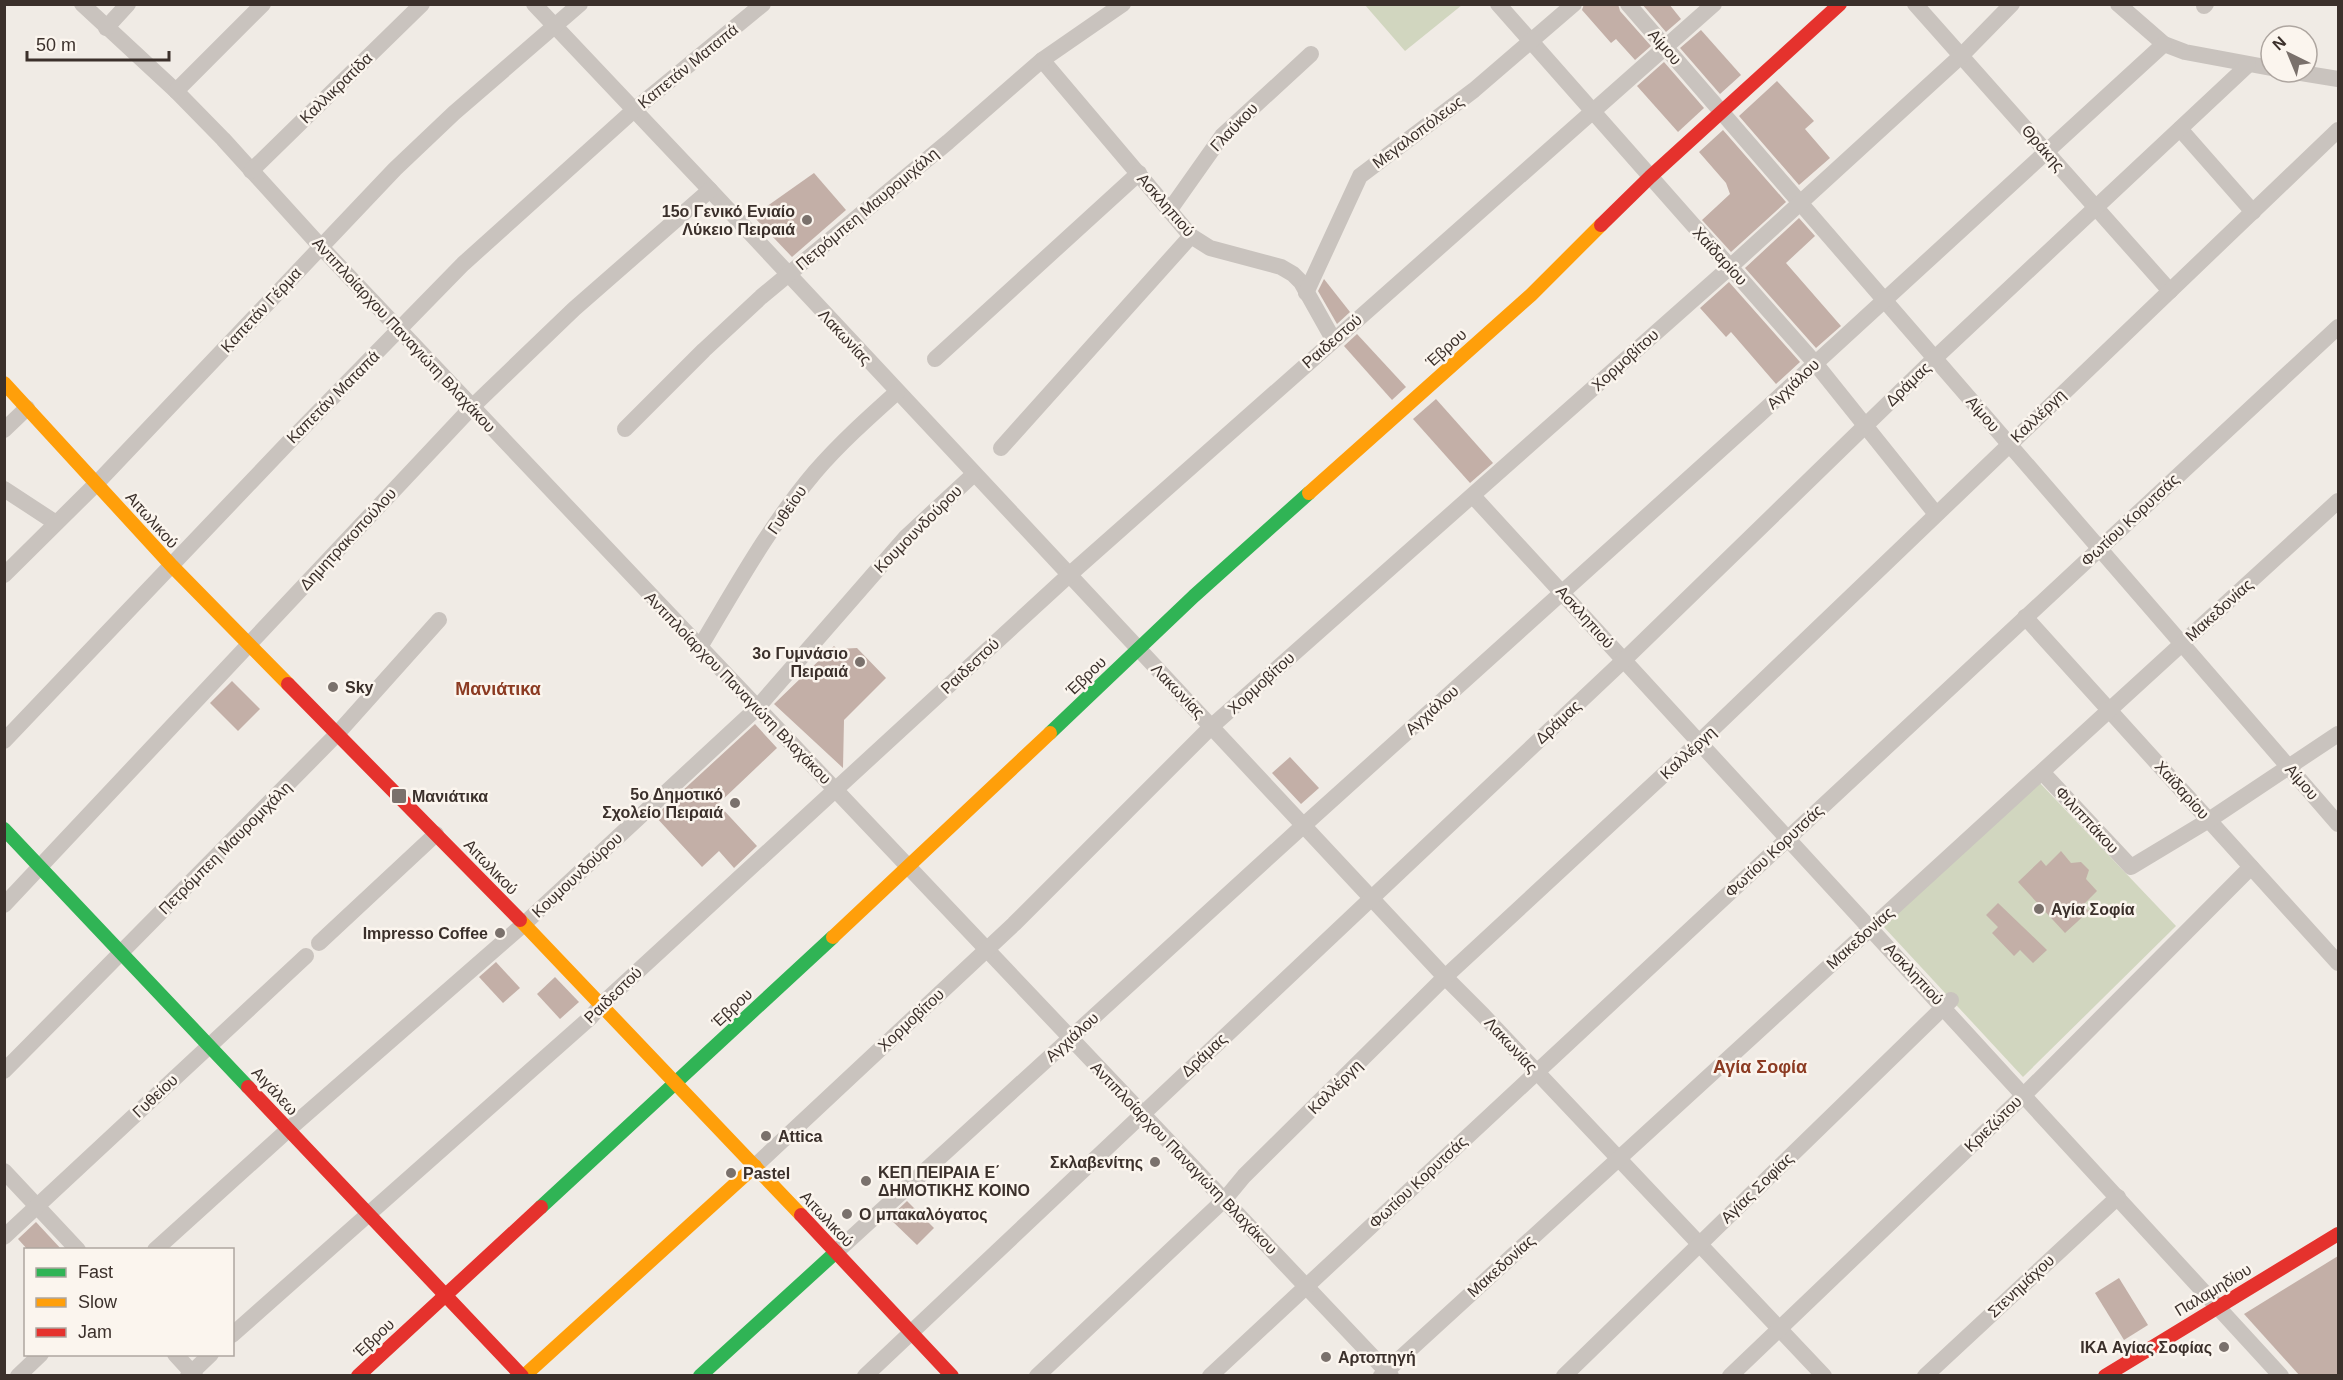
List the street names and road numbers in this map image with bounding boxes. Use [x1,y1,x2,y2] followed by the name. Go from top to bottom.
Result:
[635,20,741,112] street label: Καπετάν Ματαπά
[1645,26,1685,68] street label: Αίμου
[296,49,376,127] street label: Καλλικρατίδα
[1369,92,1467,172] street label: Μεγαλοπόλεως
[1207,100,1261,154] street label: Γλαύκου
[2018,122,2068,175] street label: Θράκης
[793,145,941,273] street label: Πετρόμπεη Μαυρομιχάλη
[1134,170,1198,240] street label: Ασκληπιού
[1690,224,1750,288] street label: Χαϊδαρίου
[309,234,499,436] street label: Αντιπλοίαρχου Παναγιώτη Βλαχάκου
[218,264,304,356] street label: Καπετάν Γέρμα
[815,306,875,368] street label: Λακωνίας
[1299,311,1365,371] street label: Ραιδεστού
[1422,325,1470,371] street label: Έβρου
[1588,326,1662,394] street label: Χορμοβίτου
[283,347,383,447] street label: Καπετάν Ματαπά
[1763,356,1823,412] street label: Αγχιάλου
[1882,359,1934,409] street label: Δράμας
[2007,386,2069,446] street label: Καλλέργη
[1963,393,2003,435] street label: Αίμου
[2078,470,2183,570] street label: Φωτίου Κορυτσάς
[871,482,965,576] street label: Κουμουνδούρου
[764,483,810,537] street label: Γυθείου
[297,485,399,593] street label: Δημητρακοπούλου
[122,488,182,552] street label: Αιτωλικού
[2182,575,2256,644] street label: Μακεδονίας
[1553,582,1617,652] street label: Ασκληπιού
[642,589,834,787] street label: Αντιπλοίαρχου Παναγιώτη Βλαχάκου
[937,635,1003,697] street label: Ραιδεστού
[1224,649,1298,717] street label: Χορμοβίτου
[1062,653,1109,700] street label: Έβρου
[1148,660,1208,722] street label: Λακωνίας
[1402,682,1462,738] street label: Αγχιάλου
[1532,697,1584,747] street label: Δράμας
[1657,723,1719,783] street label: Καλλέργη
[2152,758,2212,822] street label: Χαϊδαρίου
[2282,761,2322,803] street label: Αίμου
[155,778,295,918] street label: Πετρόμπεη Μαυρομιχάλη
[2052,783,2122,857] street label: Φιλιππάκου
[1722,801,1827,901] street label: Φωτίου Κορυτσάς
[529,829,625,921] street label: Κουμουνδούρου
[461,836,521,898] street label: Αιτωλικού
[1823,903,1897,972] street label: Μακεδονίας
[1881,940,1947,1008] street label: Ασκληπιού
[581,963,645,1027] street label: Ραιδεστού
[708,985,756,1031] street label: Έβρου
[875,985,947,1055] street label: Χορμοβίτου
[1042,1009,1102,1065] street label: Αγχιάλου
[1481,1014,1541,1076] street label: Λακωνίας
[1178,1030,1230,1080] street label: Δράμας
[1305,1057,1365,1117] street label: Καλλέργη
[1088,1059,1280,1257] street label: Αντιπλοίαρχου Παναγιώτη Βλαχάκου
[249,1064,301,1118] street label: Αιγάλεω
[129,1071,181,1121] street label: Γυθείου
[1961,1093,2026,1156] street label: Κριεζώτου
[1366,1132,1471,1232] street label: Φωτίου Κορυτσάς
[1718,1149,1797,1226] street label: Αγίας Σοφίας
[797,1188,857,1250] street label: Αιτωλικού
[1464,1231,1538,1300] street label: Μακεδονίας
[1985,1251,2057,1321] street label: Στενημάχου
[2172,1261,2254,1319] street label: Παλαμηδίου
[350,1315,398,1361] street label: Έβρου

